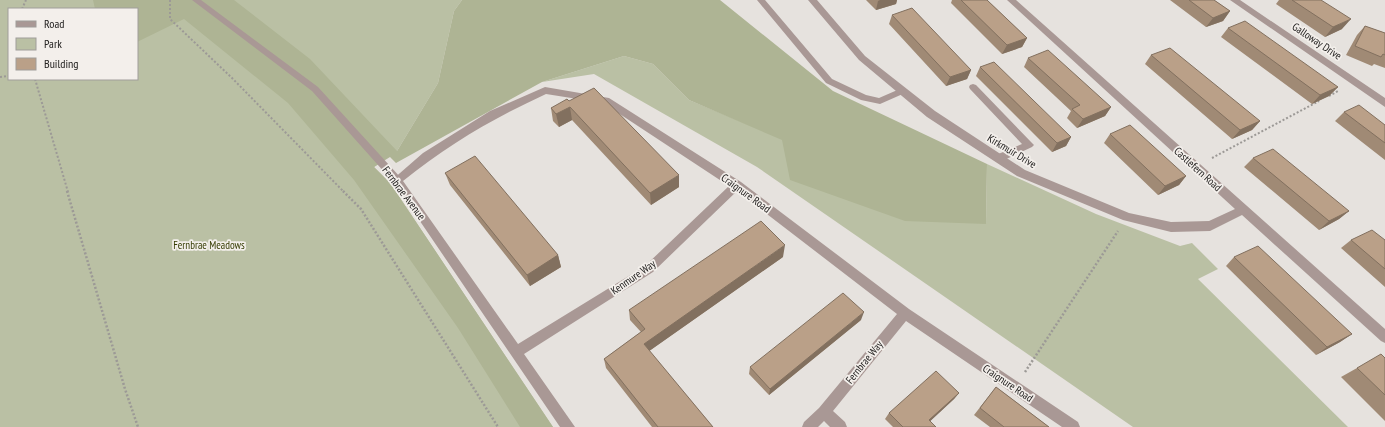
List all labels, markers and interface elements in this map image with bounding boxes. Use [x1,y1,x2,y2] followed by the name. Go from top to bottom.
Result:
[8,8,138,80] legend
[44,16,64,31] text: Road
[1290,19,1345,63] street label: Galloway Drive
[44,36,62,51] text: Park
[44,56,79,71] text: Building
[985,131,1039,171] street label: Kirkmuir Drive
[1171,144,1225,194] street label: Castlefern Road
[379,163,429,223] street label: Fernbrae Avenue
[719,170,774,216] street label: Craignure Road
[173,238,245,252] park label: Fernbrae Meadows
[608,256,659,298] street label: Kenmure Way
[842,337,886,386] street label: Fernbrae Way
[980,361,1036,405] street label: Craignure Road

